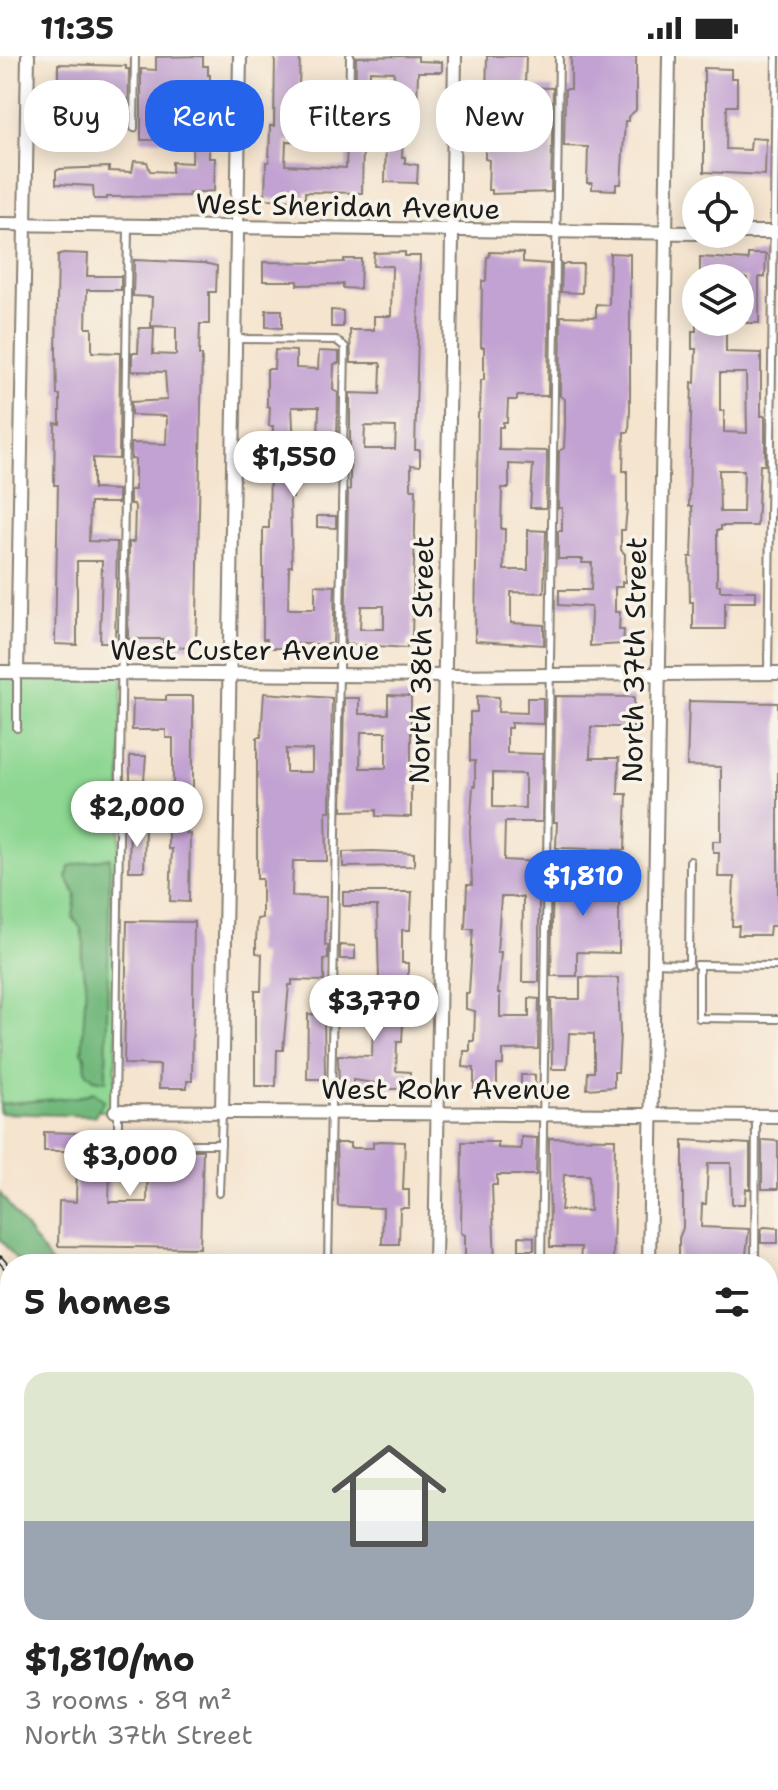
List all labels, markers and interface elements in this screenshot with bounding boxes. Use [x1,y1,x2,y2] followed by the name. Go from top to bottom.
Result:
[40,8,114,49] text: 11:35
[24,80,129,152] chip: Buy
[145,80,264,152] chip: Rent
[280,80,420,152] chip: Filters
[436,80,553,152] chip: New
[682,176,754,336] map controls
[682,176,754,248] button: locate
[195,184,501,228] street label: West Sheridan Avenue
[682,264,754,336] button: layers
[229,431,359,499] pin: $1,550
[251,439,337,474] text: $1,550
[400,536,442,784] street label: North 38th Street
[613,536,655,784] street label: North 37th Street
[110,631,380,669] street label: West Custer Avenue
[72,781,202,849] pin: $2,000
[89,789,185,824] text: $2,000
[518,850,648,918] pin: $1,810
[542,858,624,893] text: $1,810
[309,975,439,1043] pin: $3,770
[327,983,421,1018] text: $3,770
[321,1070,571,1108] street label: West Rohr Avenue
[65,1130,195,1198] pin: $3,000
[82,1138,178,1173] text: $3,000
[24,1279,171,1325] text: 5 homes
[710,1280,754,1324] icon: filters
[317,1424,461,1568] icon: home
[24,1636,195,1682] text: $1,810/mo
[24,1682,232,1717] text: 3 rooms · 89 m²
[24,1717,253,1752] text: North 37th Street

